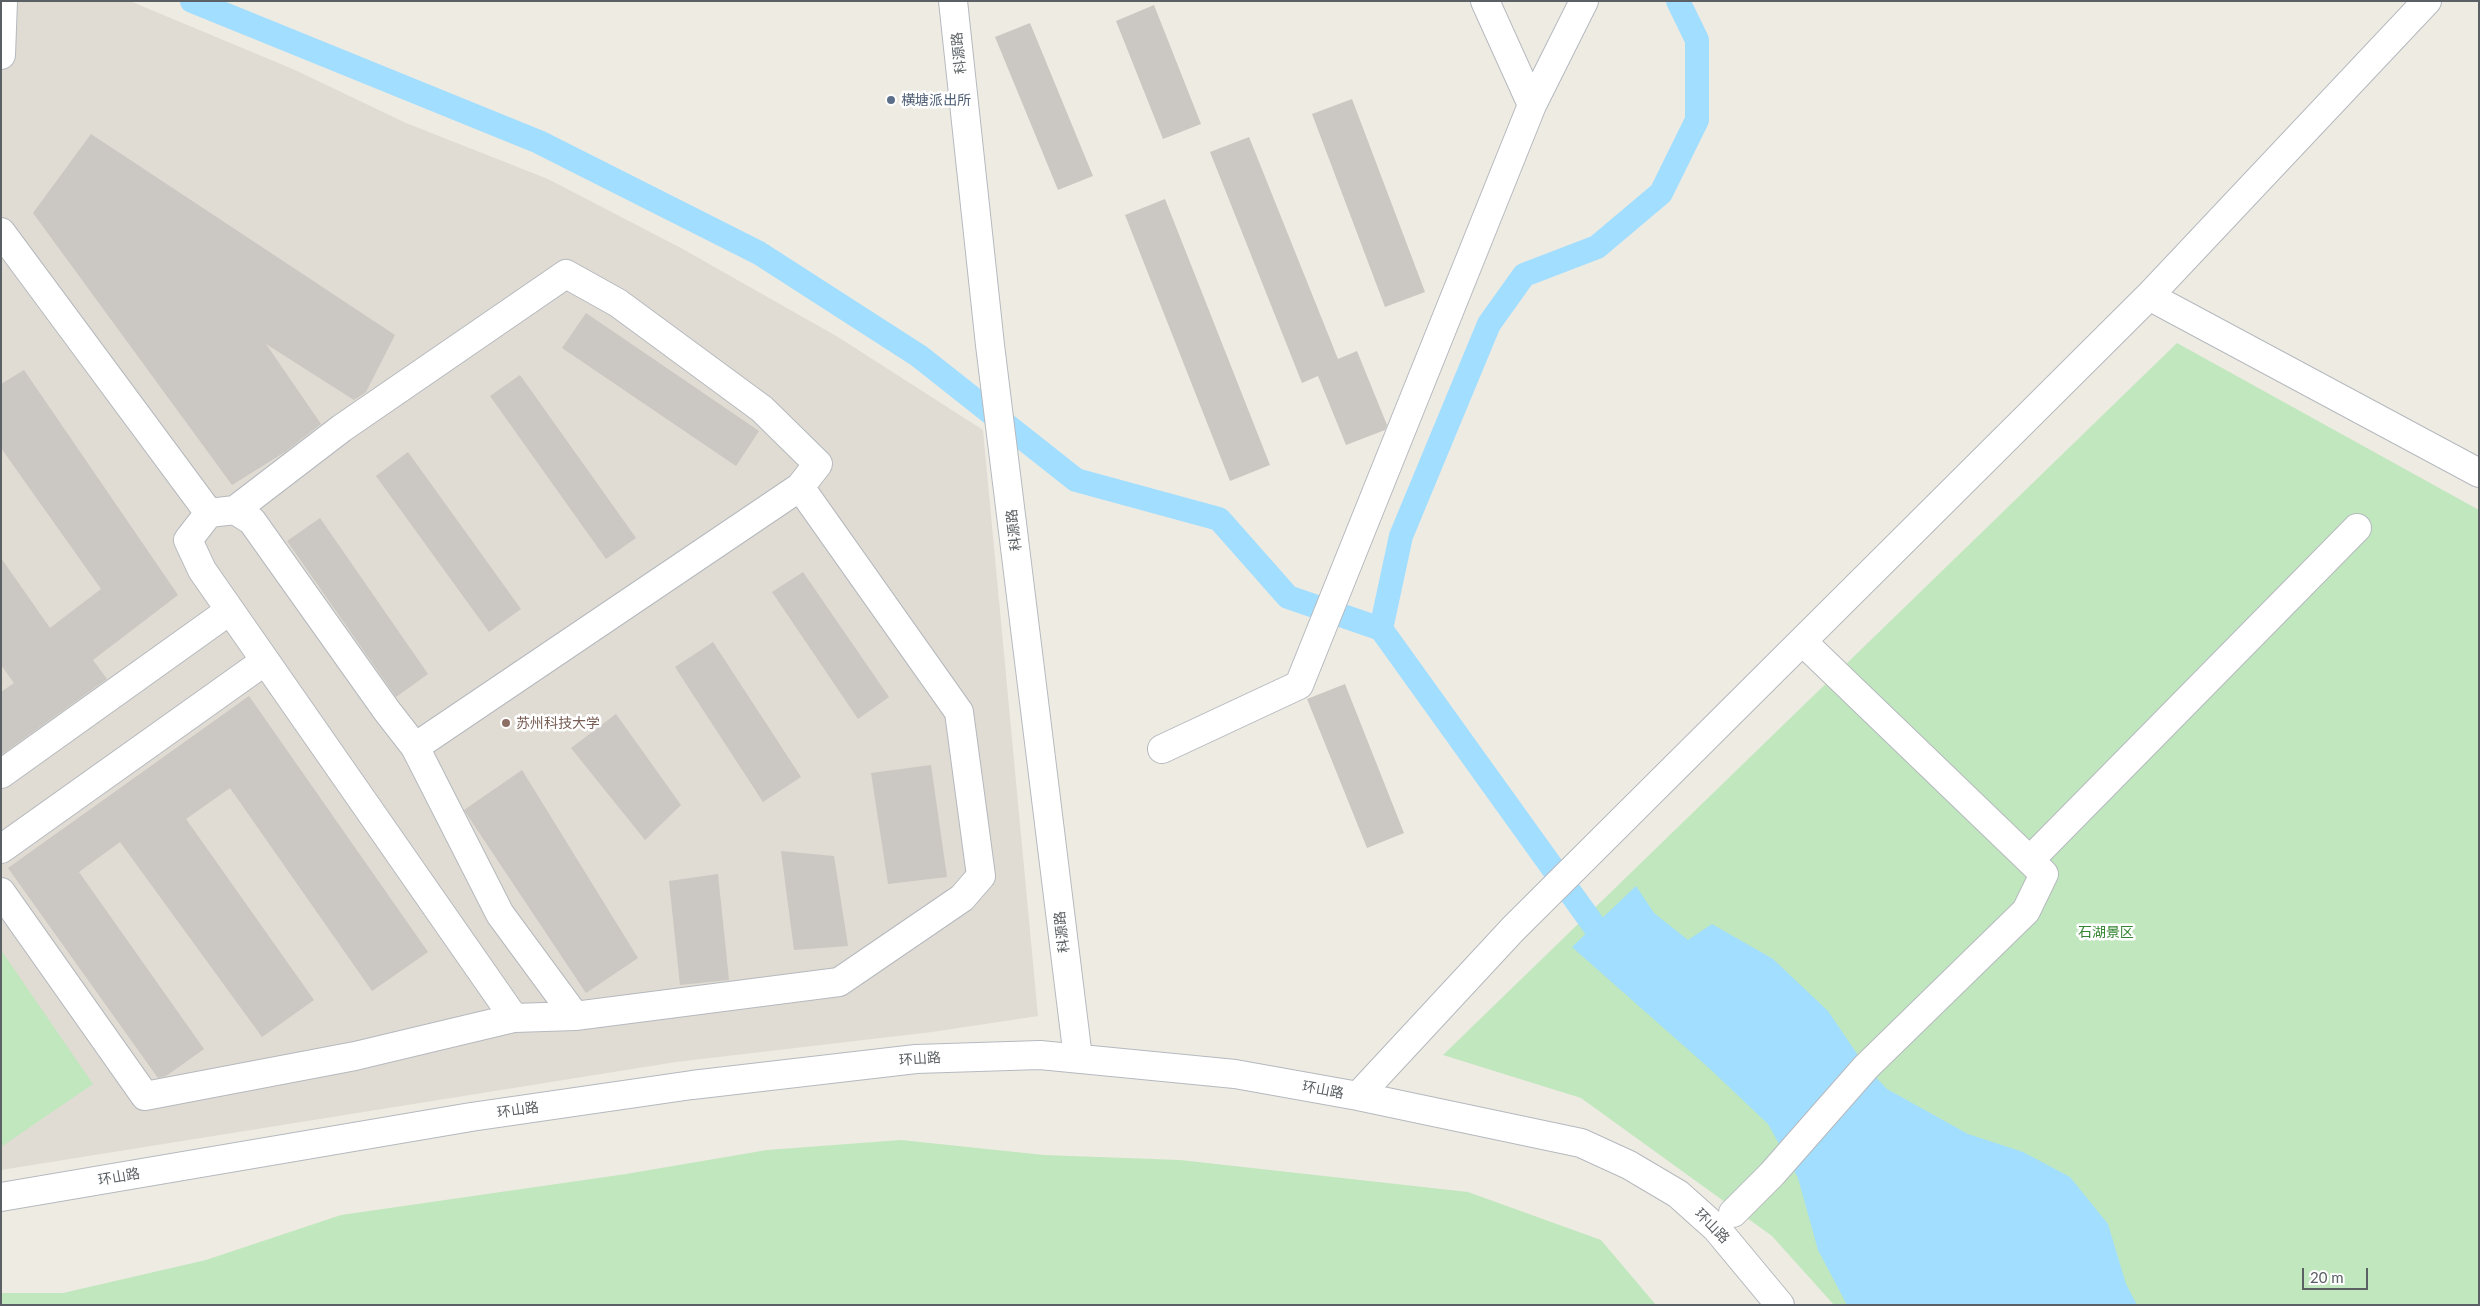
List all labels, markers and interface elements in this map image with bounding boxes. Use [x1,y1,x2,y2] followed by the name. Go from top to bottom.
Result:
[948,31,970,75] street label: 科源路
[901,92,971,108] place label: 横塘派出所
[885,94,897,106] marker: 横塘派出所
[1003,508,1025,552] street label: 科源路
[516,715,600,731] place label: 苏州科技大学
[500,717,512,729] marker: 苏州科技大学
[1051,910,1073,954] street label: 科源路
[2078,924,2134,940] park label: 石湖景区
[898,1049,942,1069] street label: 环山路
[1301,1078,1345,1102] street label: 环山路
[496,1099,540,1121] street label: 环山路
[97,1165,141,1189] street label: 环山路
[1691,1205,1733,1247] street label: 环山路
[2305,1258,2371,1290] scale bar
[2310,1268,2344,1286] text: 20 m

